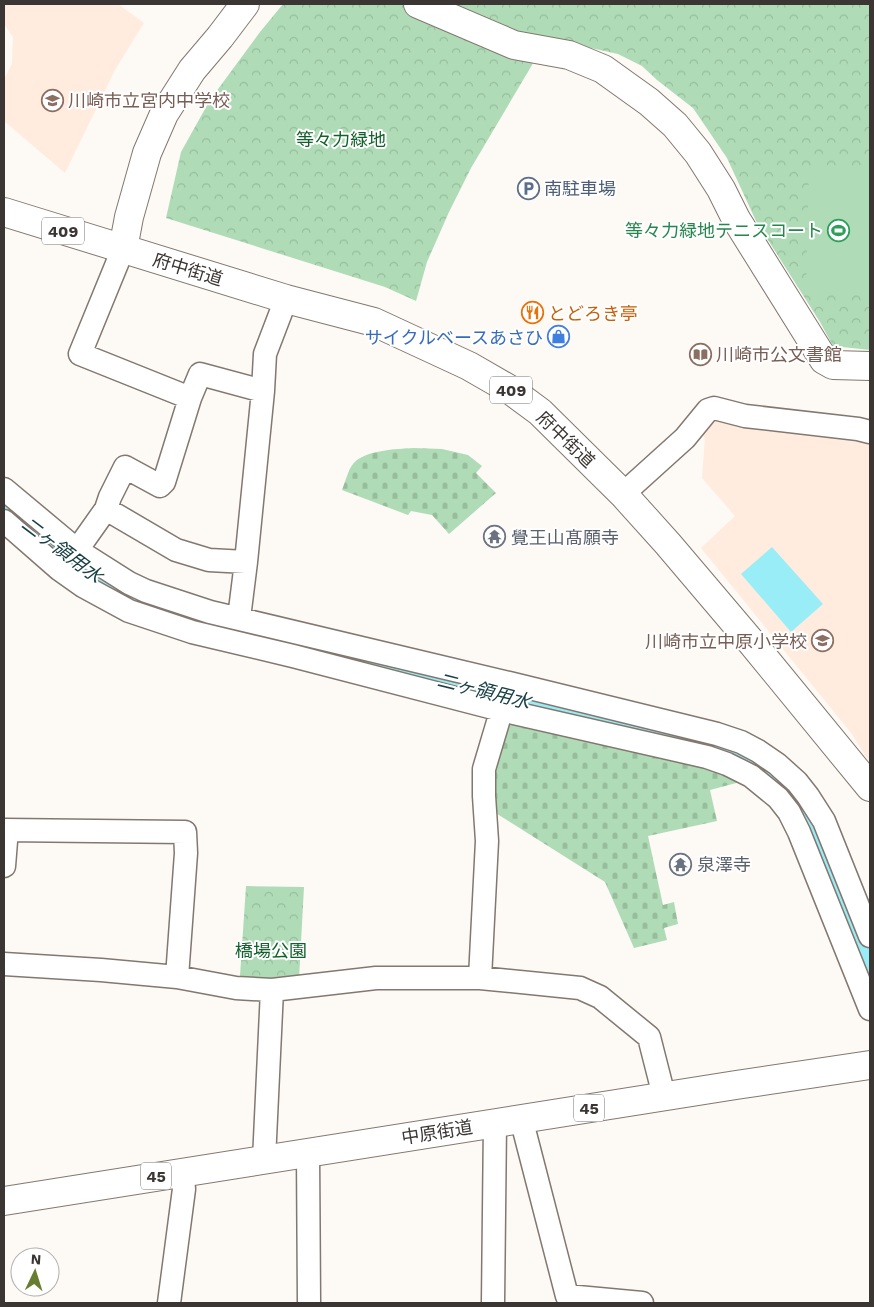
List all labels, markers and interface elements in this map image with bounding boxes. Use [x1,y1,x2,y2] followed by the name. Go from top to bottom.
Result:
[40,88,64,112] school or university icon: 川崎市立宮内中学校
[68,90,230,111] place label: 川崎市立宮内中学校
[296,129,386,150] park label: 等々力緑地
[516,176,540,200] parking icon: 南駐車場
[544,178,616,199] place label: 南駐車場
[42,218,84,245] road number: 409
[827,218,851,242] sports icon: 等々力緑地テニスコート
[625,220,823,241] place label: 等々力緑地テニスコート
[151,248,225,290] street label: 府中街道
[520,301,544,325] restaurant icon: とどろき亭
[548,303,638,324] place label: とどろき亭
[547,325,571,349] shop icon: サイクルベースあさひ
[365,327,543,348] place label: サイクルベースあさひ
[688,342,712,366] library icon: 川崎市公文書館
[716,344,842,365] place label: 川崎市公文書館
[490,376,532,404] road number: 409
[533,406,599,472] street label: 府中街道
[17,512,108,589] water label: 二ヶ領用水
[483,525,507,549] temple icon: 覺王山髙願寺
[511,527,619,548] place label: 覺王山髙願寺
[811,629,835,653] school or university icon: 川崎市立中原小学校
[645,631,807,652] place label: 川崎市立中原小学校
[435,668,535,714] water label: 二ヶ領用水
[669,852,693,876] temple icon: 泉澤寺
[697,854,751,875] place label: 泉澤寺
[235,940,307,961] park label: 橋場公園
[574,1094,604,1122] road number: 45
[400,1116,474,1148] street label: 中原街道
[141,1162,171,1190] road number: 45
[10,1247,60,1297] north arrow
[30,1251,42,1267] text: N

